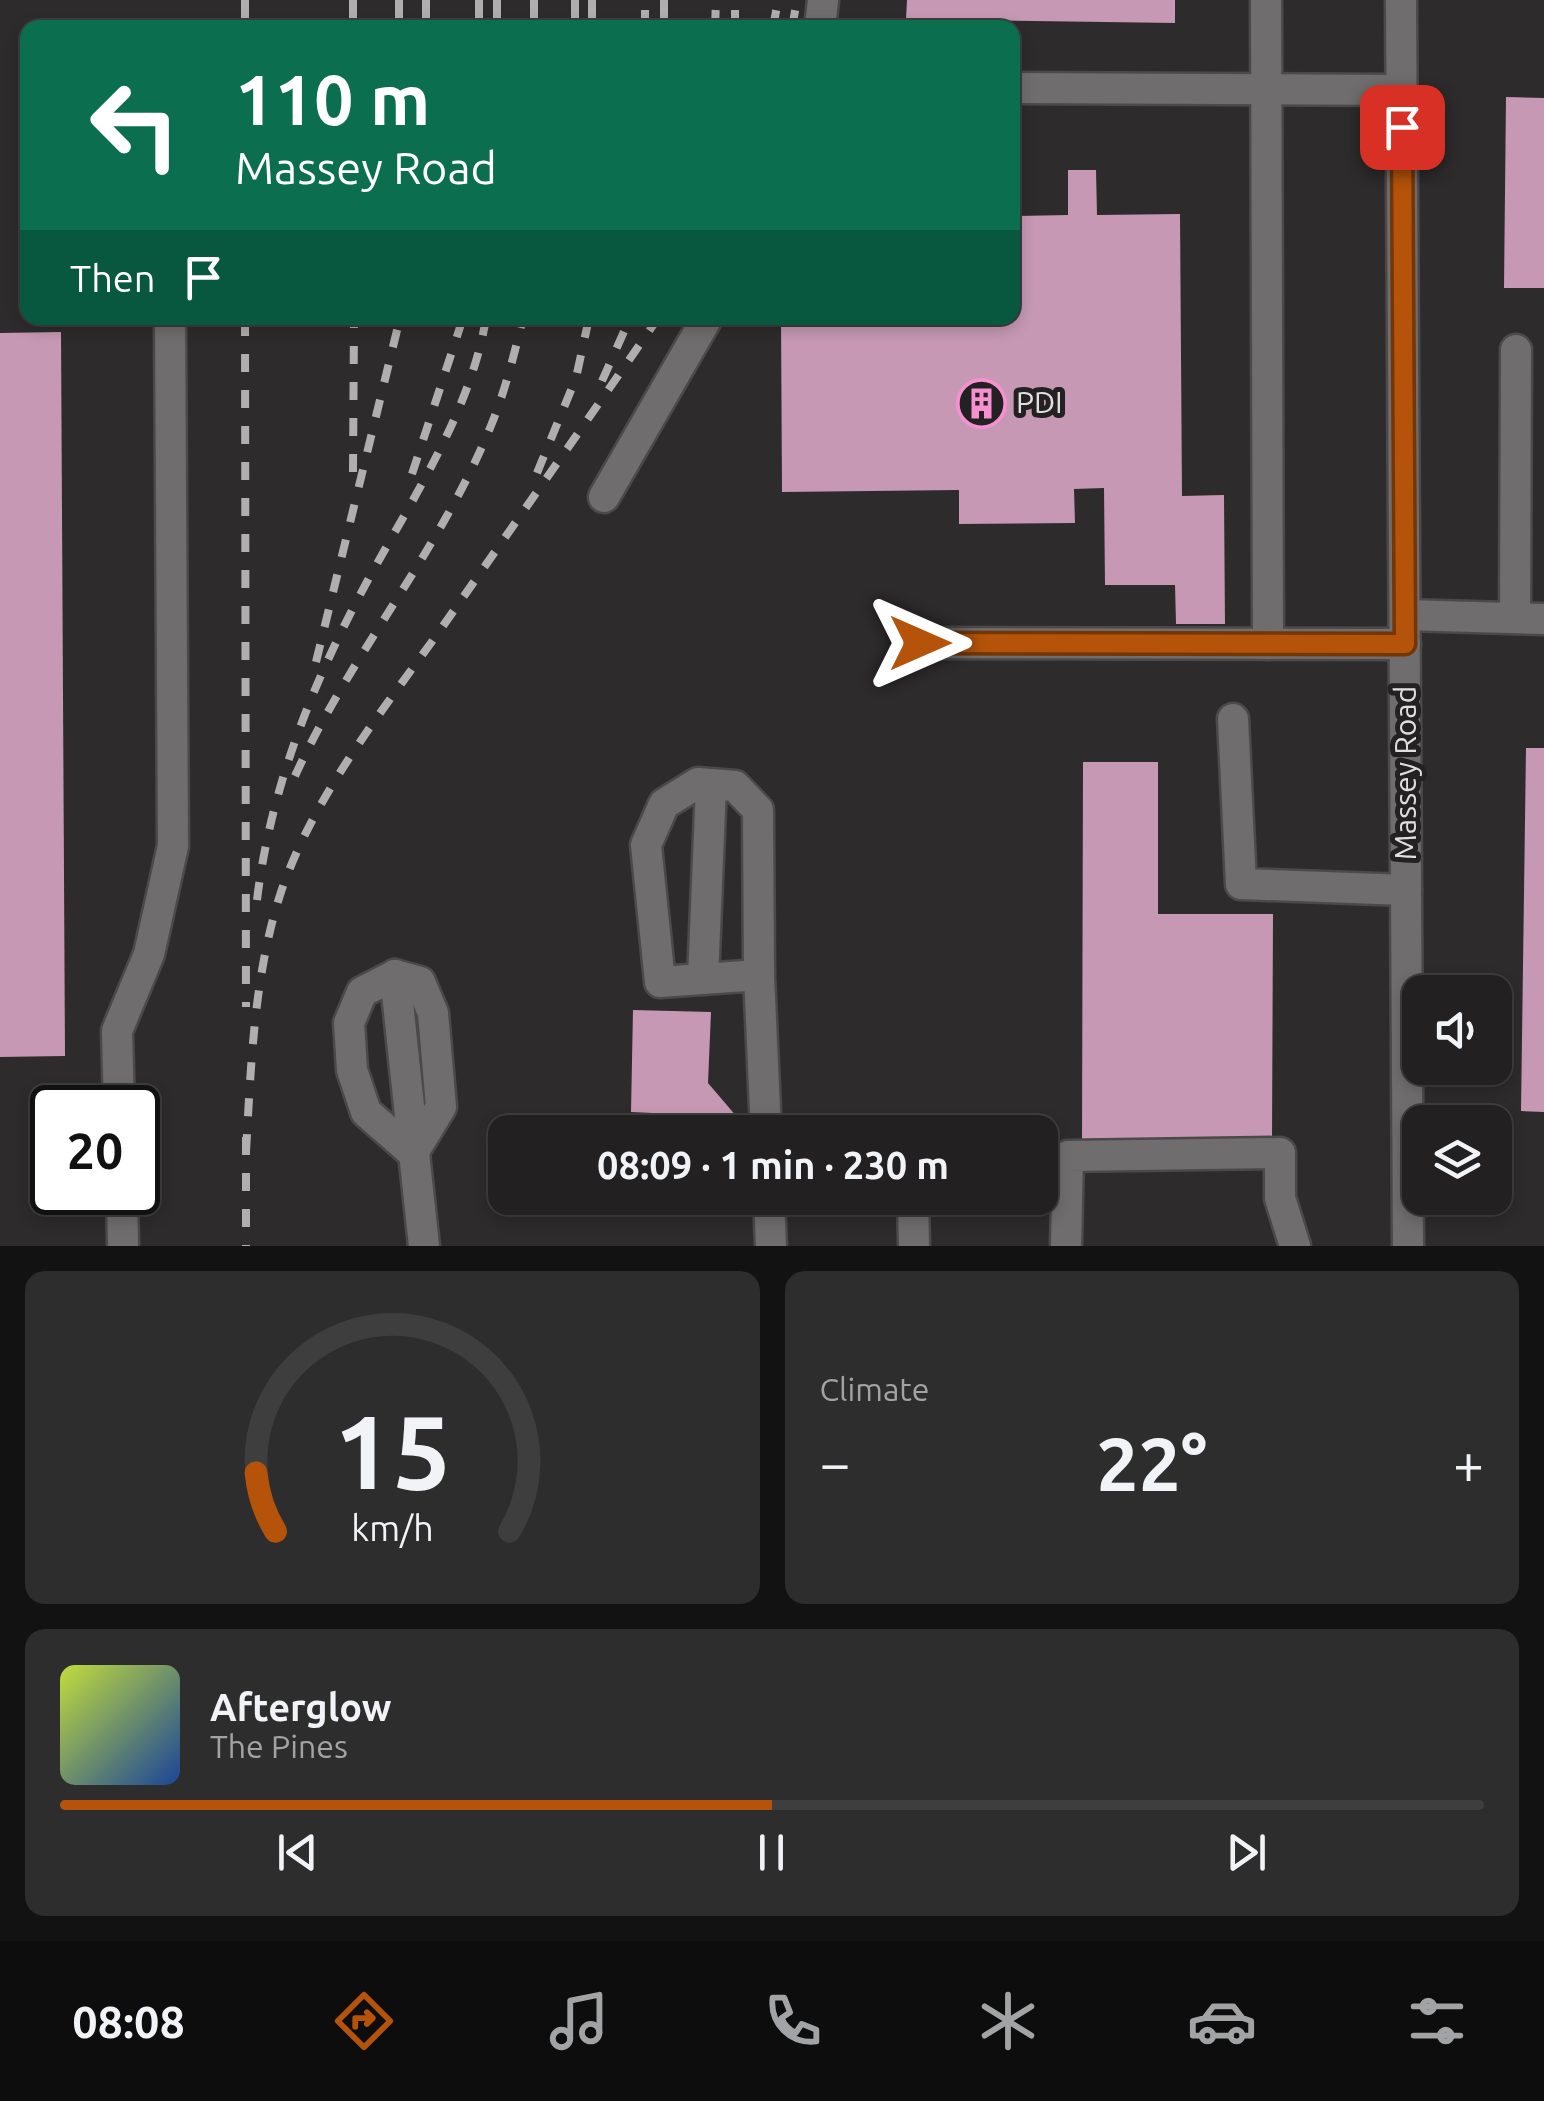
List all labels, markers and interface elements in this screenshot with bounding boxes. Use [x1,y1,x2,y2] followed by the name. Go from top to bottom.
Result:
[70,60,200,190] icon: left
[235,60,430,138] text: 110 m
[1360,85,1445,170] pin
[1375,100,1430,155] icon: arrive
[235,142,497,193] text: Massey Road
[176,250,231,305] icon: arrive
[70,257,156,299] text: Then
[955,377,1007,429] building icon: PDI
[1016,385,1063,419] place label: PDI
[868,591,972,695] position arrow
[1388,686,1422,860] street label: Massey Road
[1402,975,1512,1215] map controls
[1402,975,1512,1085] button: sound
[30,1085,160,1215] speed limit sign: 20
[1402,1105,1512,1215] button: layers
[597,1144,949,1186] text: 08:09 · 1 min · 230 m
[820,1371,930,1407] text: Climate
[334,1392,451,1509] text: 15
[1096,1421,1207,1505] text: 22°
[820,1432,851,1493] text: −
[1453,1432,1484,1493] text: +
[351,1508,434,1548] text: km/h
[210,1686,392,1728] text: Afterglow
[210,1728,348,1764] text: The Pines
[270,1825,325,1880] icon: previous
[744,1825,799,1880] icon: pause
[1219,1825,1274,1880] icon: next
[329,1986,399,2056] icon: directions
[544,1986,614,2056] icon: music
[758,1986,828,2056] icon: phone
[973,1986,1043,2056] icon: climate
[1187,1986,1257,2056] icon: car
[1402,1986,1472,2056] icon: filters
[72,1996,185,2047] text: 08:08

